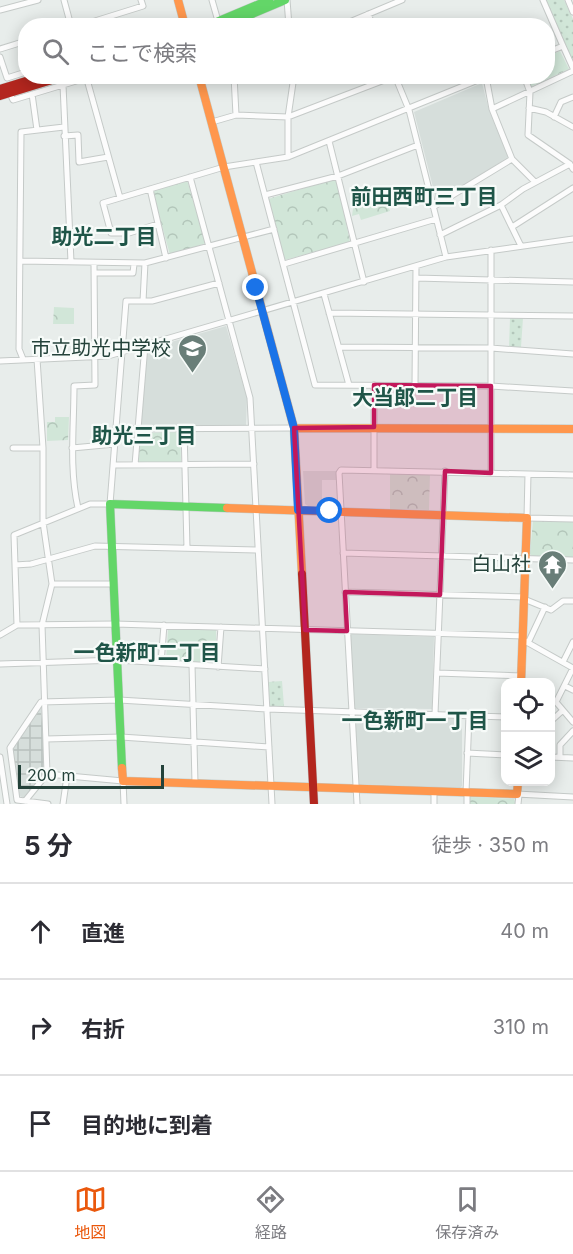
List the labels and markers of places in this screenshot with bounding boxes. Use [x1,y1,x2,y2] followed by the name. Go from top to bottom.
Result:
[176,332,208,374] school or university icon: 市立助光中学校
[31,336,171,360] place label: 市立助光中学校
[536,548,568,590] temple icon: 白山社
[471,552,531,576] place label: 白山社

